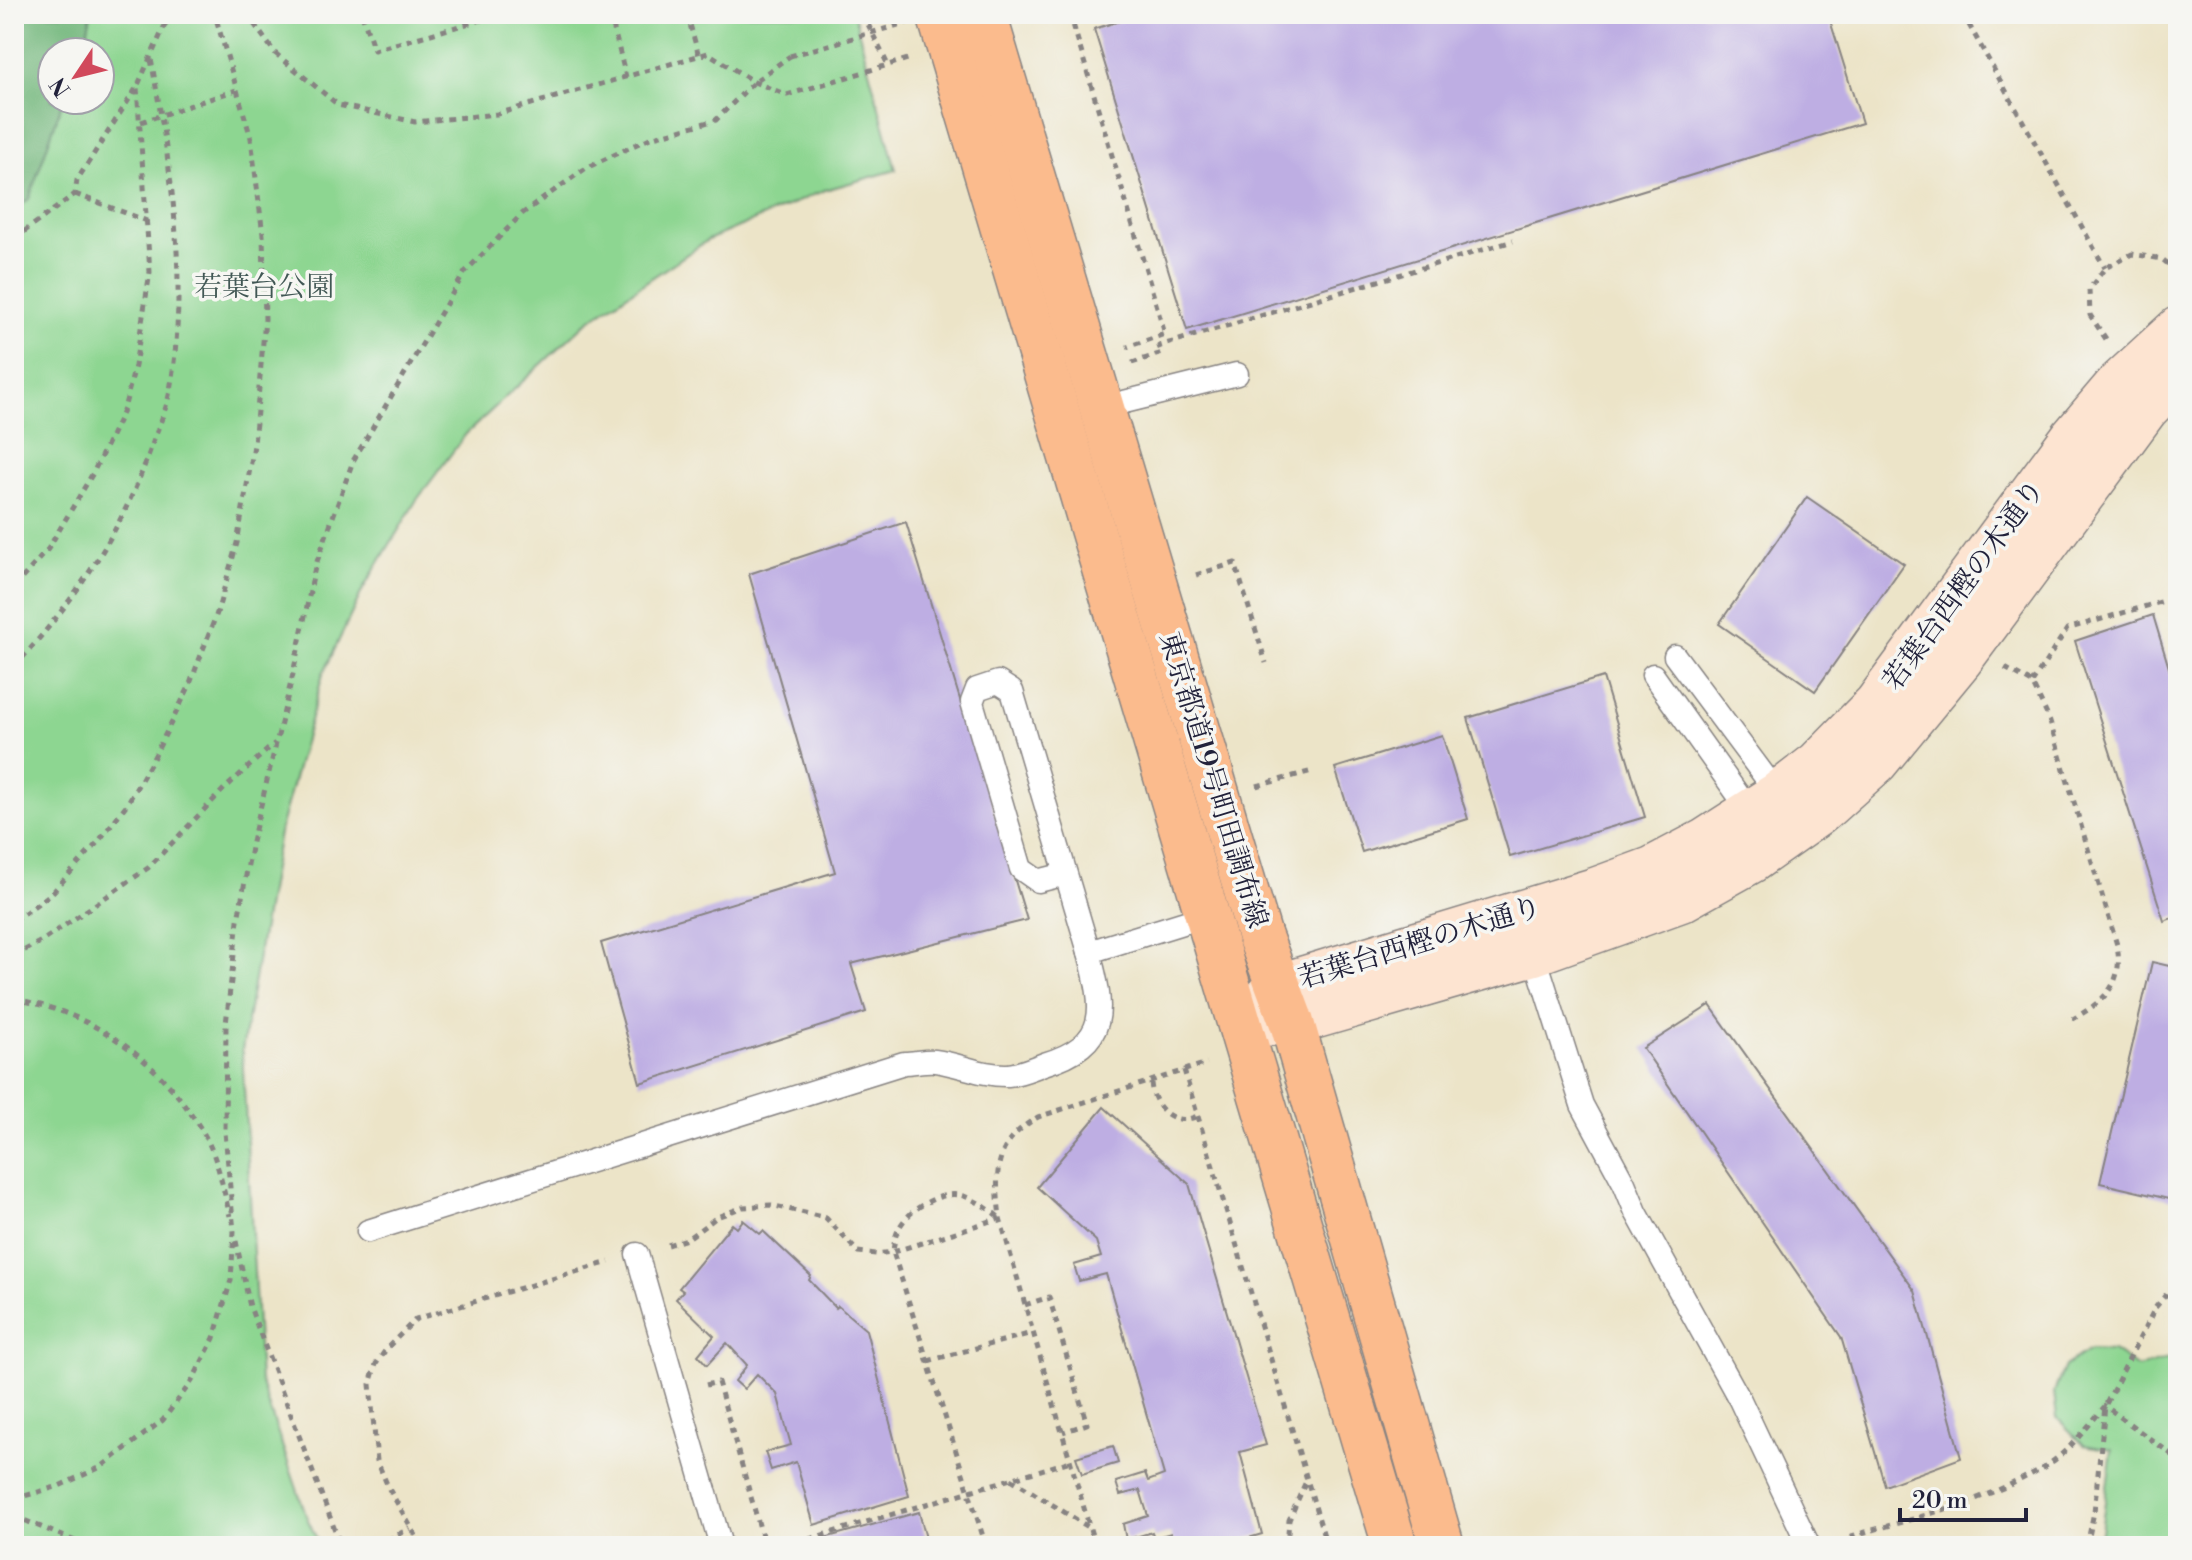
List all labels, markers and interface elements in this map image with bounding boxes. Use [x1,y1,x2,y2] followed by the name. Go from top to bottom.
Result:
[36,36,116,116] north arrow
[44,71,77,101] text: N
[194,270,334,305] park label: 若葉台公園
[1876,473,2052,697] street label: 若葉台西樫の木通り
[1151,628,1275,932] street label: 東京都道19号町田調布線
[1294,889,1546,997] street label: 若葉台西樫の木通り
[1900,1472,2026,1522] scale bar
[1912,1486,1968,1516] text: 20 m

